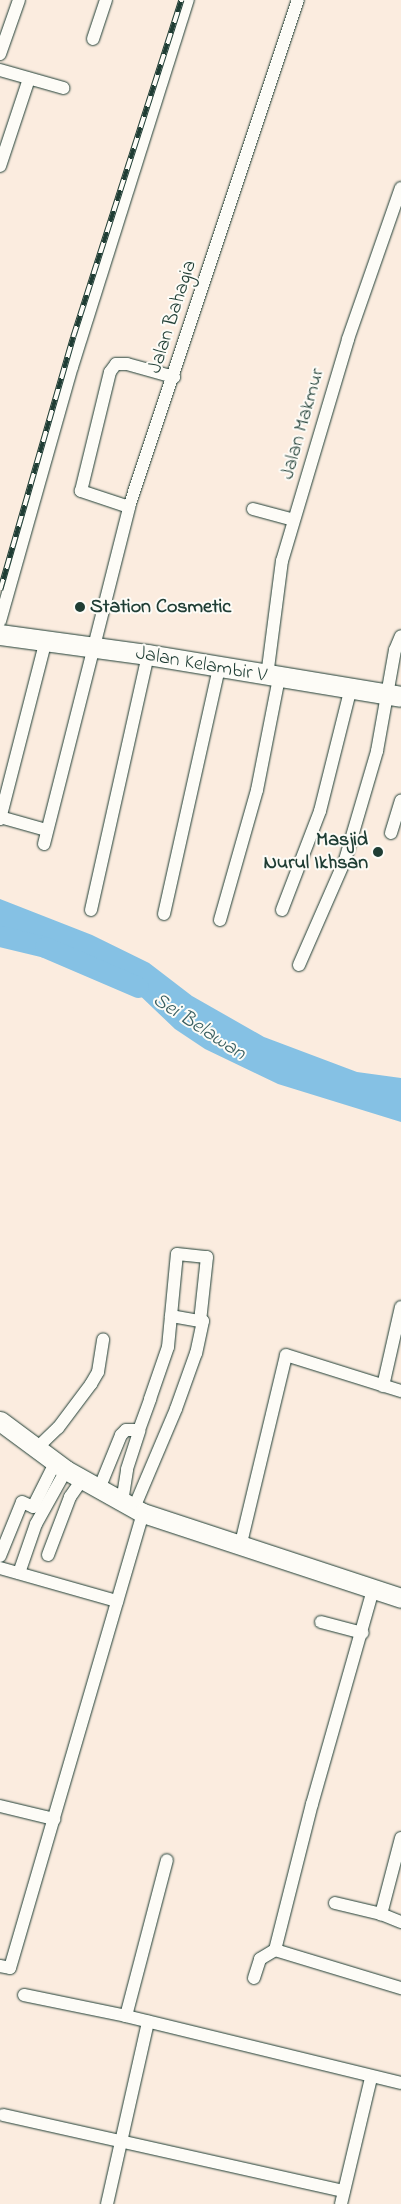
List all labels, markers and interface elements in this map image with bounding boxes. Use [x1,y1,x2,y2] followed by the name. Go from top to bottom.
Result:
[143,257,203,377] street label: Jalan Bahagia
[276,366,330,482] street label: Jalan Makmur
[90,595,231,619] place label: Station Cosmetic
[74,601,86,613] marker: Station Cosmetic
[134,642,268,688] street label: Jalan Kelambir V
[263,828,368,875] place label: Masjid Nurul Ikhsan
[372,846,384,858] marker: Masjid Nurul Ikhsan
[148,988,250,1066] water label: Sei Belawan

